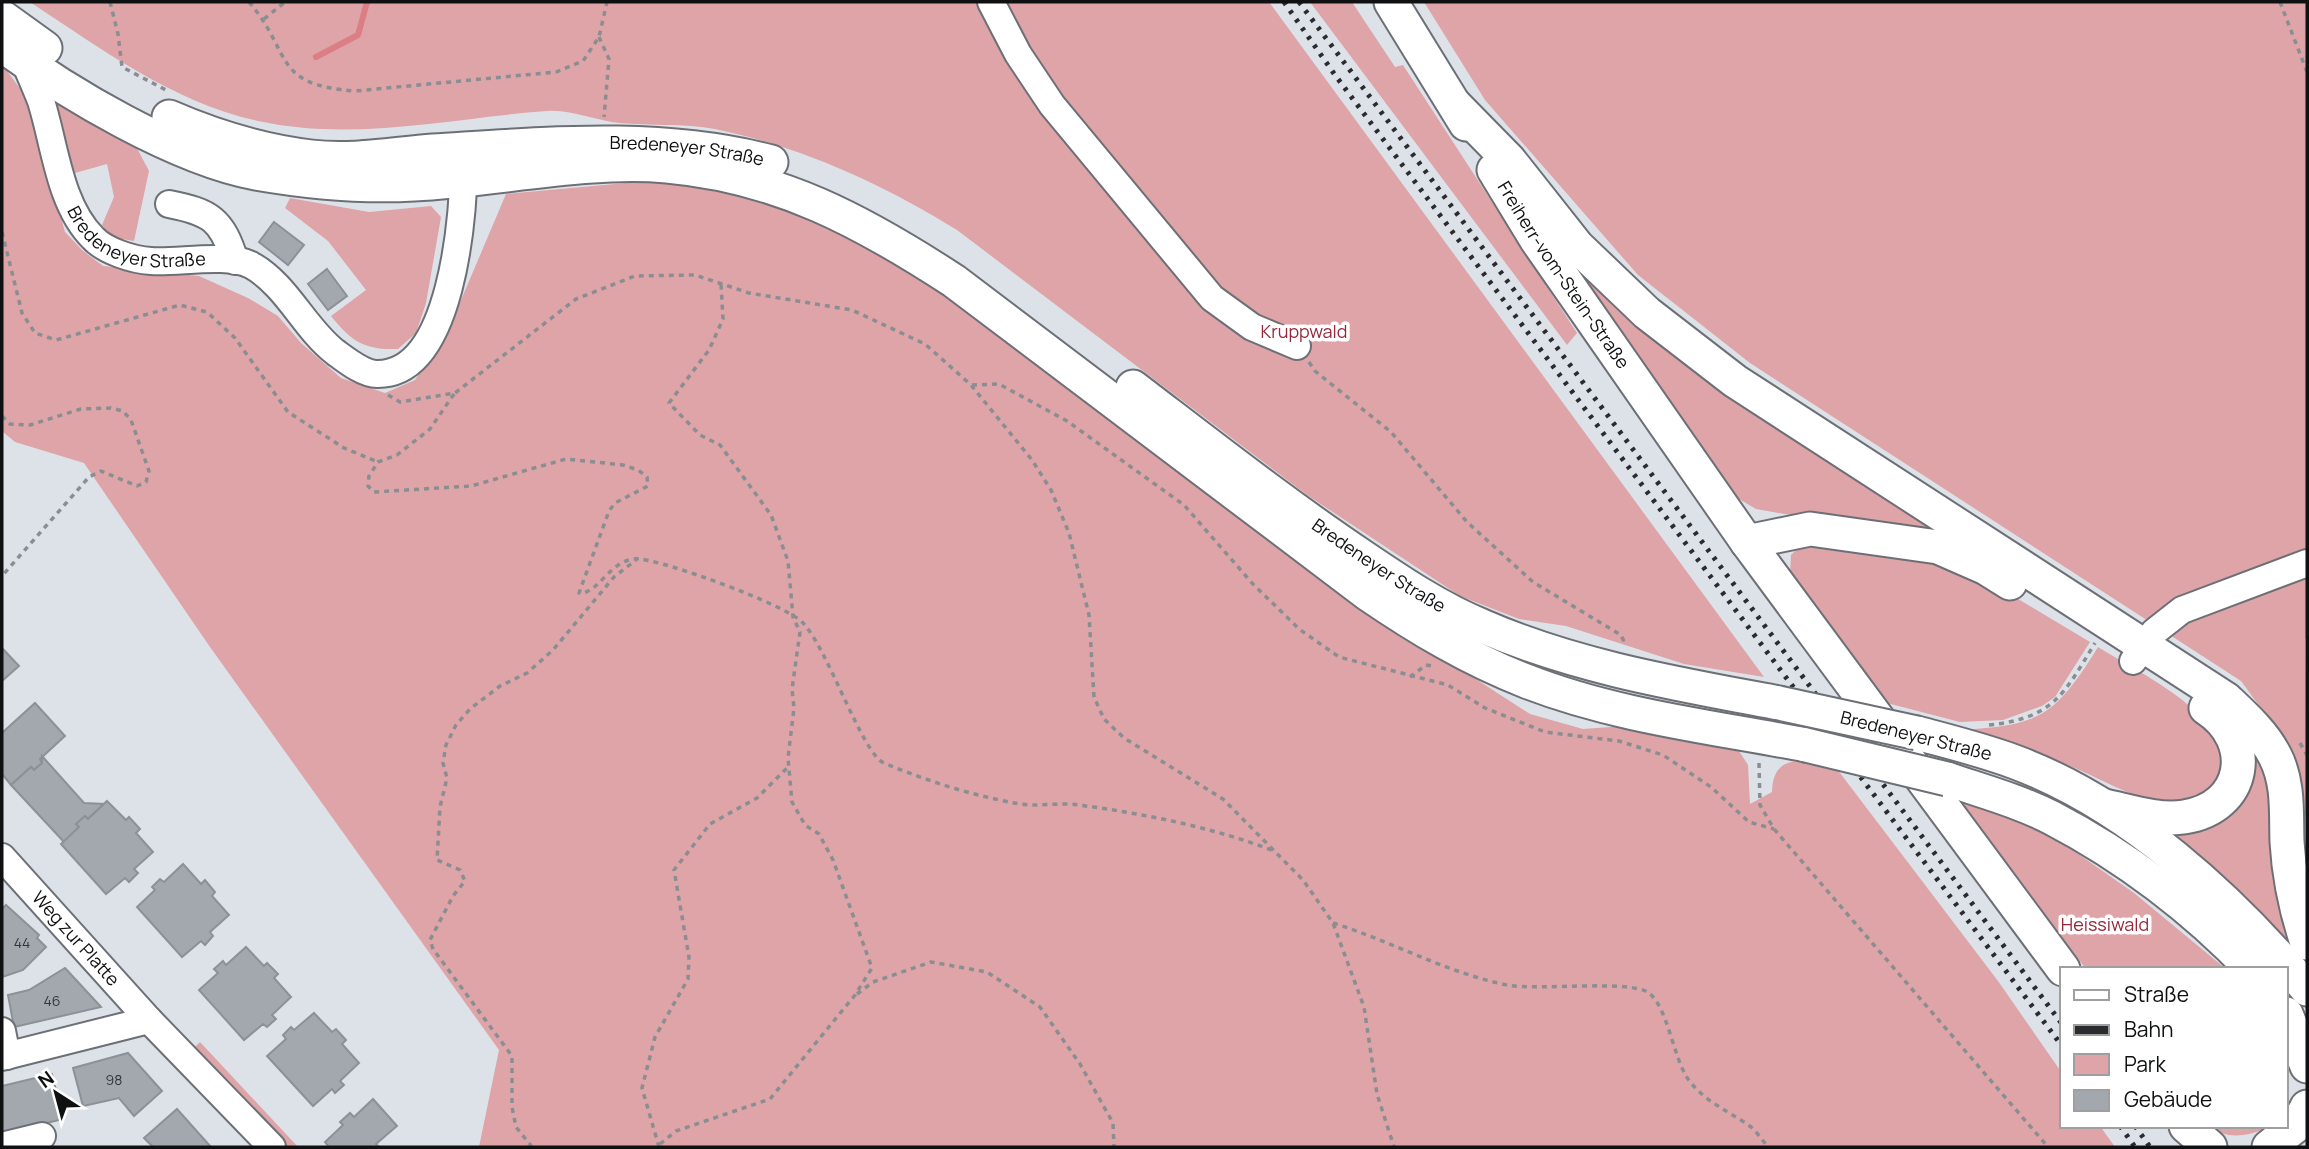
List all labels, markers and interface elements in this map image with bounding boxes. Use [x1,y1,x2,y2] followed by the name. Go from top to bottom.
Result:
[610,130,767,171] street label: Bredeneyer Straße
[1493,177,1636,373] street label: Freiherr-vom-Stein-Straße
[62,202,206,272] street label: Bredeneyer Straße
[1261,319,1347,343] park label: Kruppwald
[1308,512,1450,618] street label: Bredeneyer Straße
[1838,705,1994,765] street label: Bredeneyer Straße
[27,885,125,991] street label: Weg zur Platte
[2061,912,2149,936] park label: Heissiwald
[14,933,30,952] house number: 44
[2060,967,2288,1128] legend
[2124,980,2189,1008] text: Straße
[44,991,60,1010] house number: 46
[2124,1015,2174,1043] text: Bahn
[2124,1050,2166,1078] text: Park
[21,1058,91,1128] north arrow
[33,1065,59,1094] text: N
[106,1070,122,1089] house number: 98
[2124,1085,2212,1113] text: Gebäude

